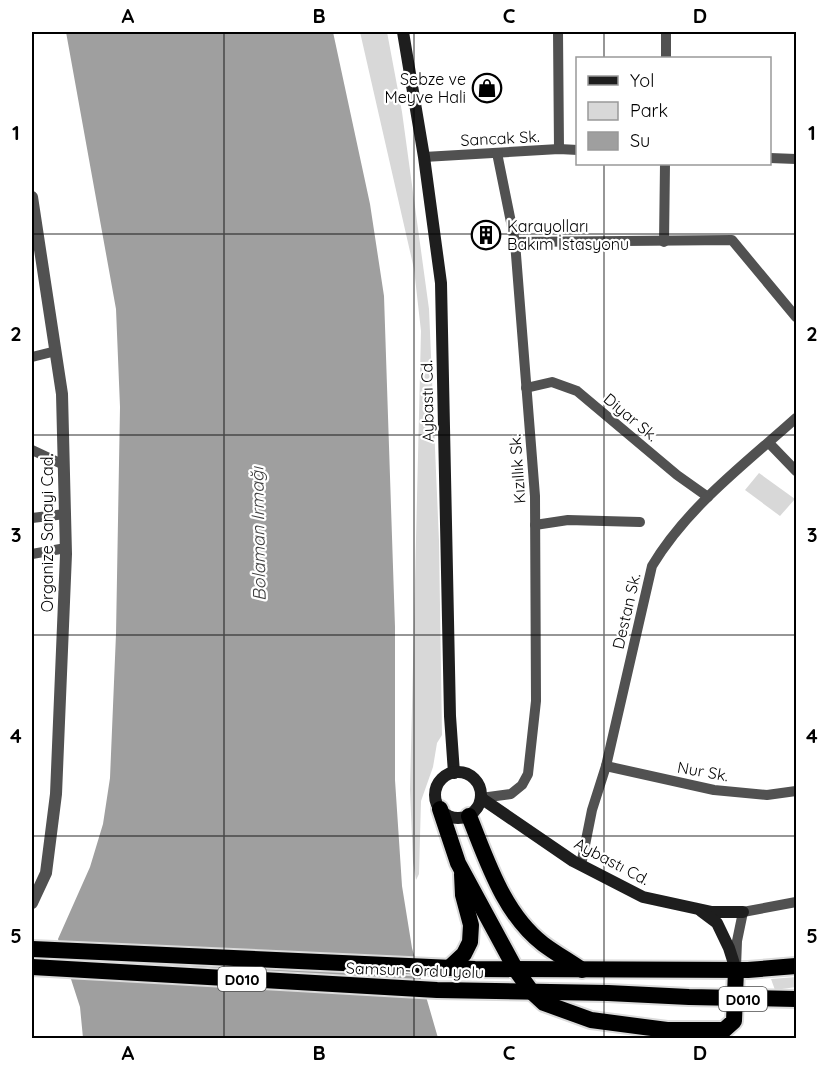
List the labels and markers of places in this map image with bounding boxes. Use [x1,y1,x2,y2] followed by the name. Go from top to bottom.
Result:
[385,69,466,107] place label: Sebze ve Meyve Hali
[471,72,503,104] shop icon: Sebze ve Meyve Hali
[507,216,629,254] place label: Karayolları Bakım İstasyonu
[470,219,502,251] building icon: Karayolları Bakım İstasyonu

